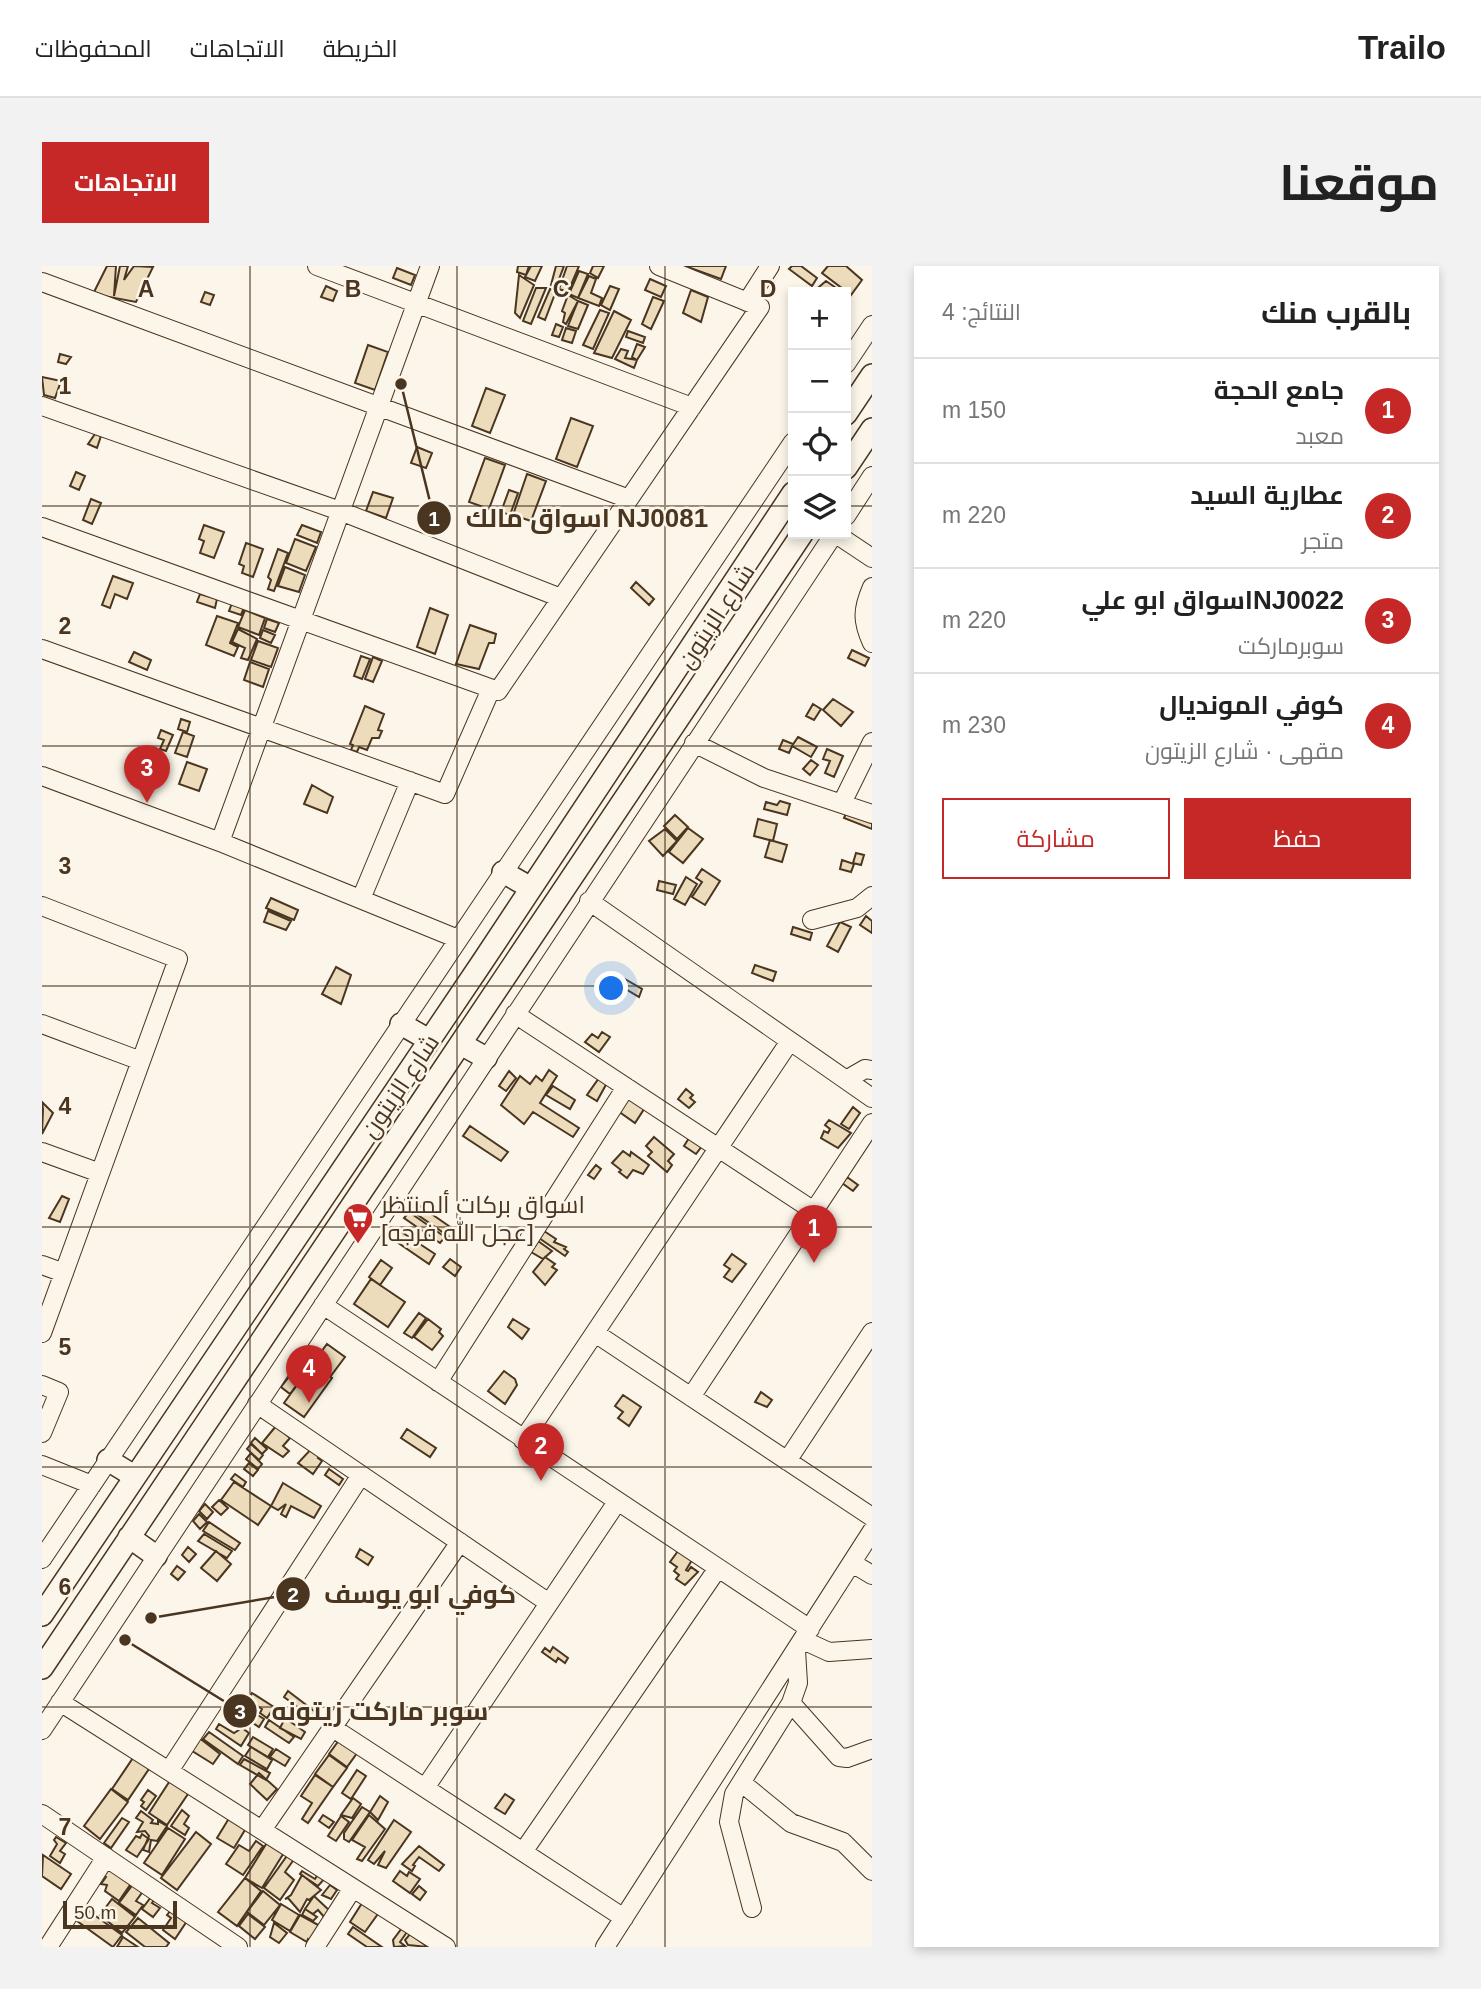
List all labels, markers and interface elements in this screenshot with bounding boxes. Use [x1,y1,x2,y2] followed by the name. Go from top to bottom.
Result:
[1358,29,1446,66] text: Trailo
[35,35,152,62] text: المحفوظات
[190,35,285,62] text: الاتجاهات
[323,35,398,62] text: الخريطة
[42,142,209,223] button: الاتجاهات
[1279,156,1439,210] text: موقعنا
[138,276,154,302] text: A
[345,276,361,302] text: B
[553,276,569,302] text: C
[760,276,776,302] text: D
[788,287,851,539] map controls
[788,287,851,350] button: +
[1261,296,1411,329] text: بالقرب منك
[942,299,1021,325] text: النتائج: 4
[788,350,851,413] button: −
[59,373,72,399] text: 1
[1214,375,1344,405] text: جامع الحجة
[942,397,1006,423] text: 150 m
[1382,397,1394,423] text: 1
[788,413,851,476] button: locate
[1296,423,1344,449] text: معبد
[788,476,851,539] button: layers
[1190,480,1344,510] text: عطارية السيد
[416,495,722,542] callout: اسواق مالك NJ0081
[942,502,1006,528] text: 220 m
[1382,502,1394,528] text: 2
[466,503,708,534] text: اسواق مالك NJ0081
[428,507,440,530] text: 1
[1302,528,1344,554] text: متجر
[672,559,762,675] street label: شارع الزيتون
[1082,585,1344,615] text: NJ0022اسواق ابو علي
[942,607,1006,633] text: 220 m
[1382,607,1394,633] text: 3
[59,613,71,639] text: 2
[1238,633,1344,659] text: سوبرماركت
[1159,690,1344,720] text: كوفي المونديال
[942,712,1006,738] text: 230 m
[1382,712,1394,738] text: 4
[1145,738,1344,764] text: مقهى · شارع الزيتون
[124,745,170,803] pin: 3
[942,798,1170,879] button: مشاركة
[1184,798,1411,879] button: حفظ
[59,853,71,879] text: 3
[594,971,628,1005] your location
[356,1029,447,1144] street label: شارع الزيتون
[59,1093,72,1119] text: 4
[379,1189,585,1247] place label: اسواق بركات ألمنتظر [عجل الله فرجه]
[341,1201,375,1245] supermarket icon: اسواق بركات ألمنتظر [عجل الله فرجه]
[791,1205,837,1263] pin: 1
[59,1334,72,1360] text: 5
[286,1345,332,1403] pin: 4
[518,1423,564,1481] pin: 2
[275,1571,530,1618] callout: كوفي ابو يوسف
[59,1574,71,1600] text: 6
[324,1579,516,1615] text: كوفي ابو يوسف
[287,1583,299,1606] text: 2
[223,1688,503,1735] callout: سوبر ماركت زيتونه
[272,1696,488,1727] text: سوبر ماركت زيتونه
[234,1700,246,1723] text: 3
[59,1814,71,1840] text: 7
[63,1898,177,1930] scale bar
[74,1902,116,1923] text: 50 m

